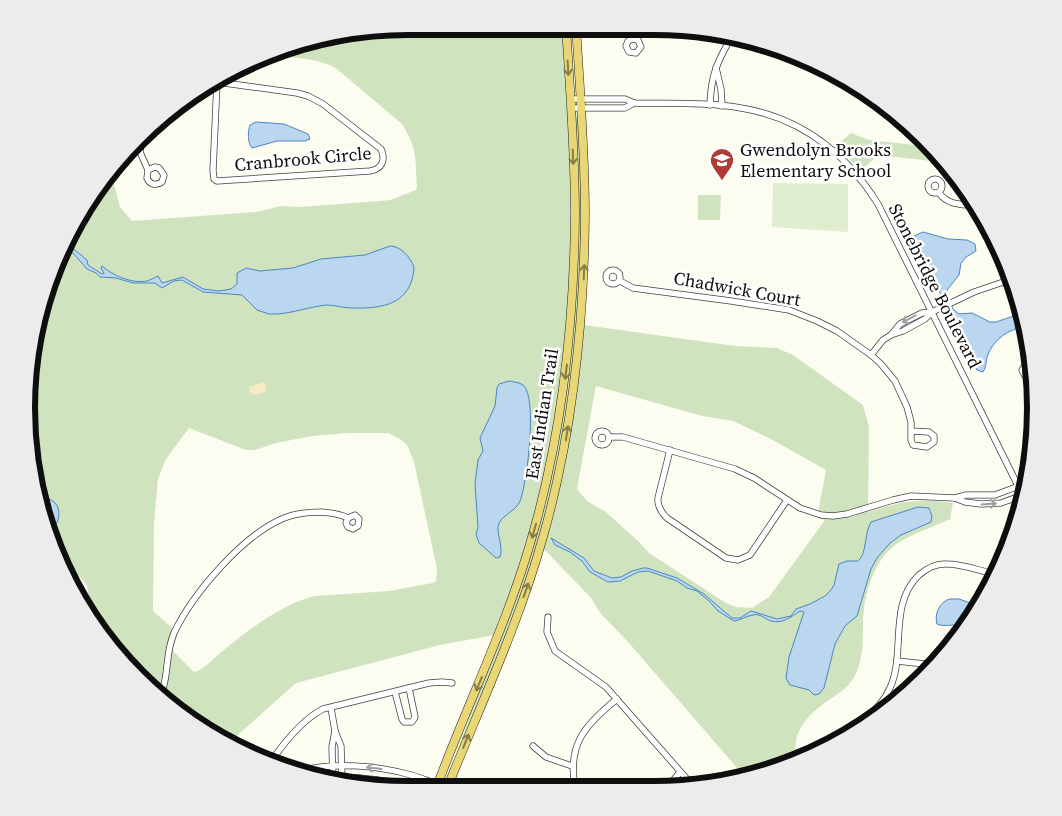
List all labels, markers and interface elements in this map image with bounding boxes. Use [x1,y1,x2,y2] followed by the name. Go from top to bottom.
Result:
[564,59,573,75] one-way arrow
[740,137,891,183] place label: Gwendolyn Brooks Elementary School
[233,140,373,177] street label: Cranbrook Circle
[709,147,735,181] school or university icon: Gwendolyn Brooks Elementary School
[569,149,578,165] one-way arrow
[883,199,988,373] street label: Stonebridge Boulevard
[579,264,588,280] one-way arrow
[672,265,803,312] street label: Chadwick Court
[902,315,917,324] one-way arrow
[519,347,564,481] street label: East Indian Trail
[561,363,571,379] one-way arrow
[562,426,572,442] one-way arrow
[981,499,997,508] one-way arrow
[529,523,538,539] one-way arrow
[522,583,531,599] one-way arrow
[473,676,483,691] one-way arrow
[462,734,472,749] one-way arrow
[366,763,382,773] one-way arrow

